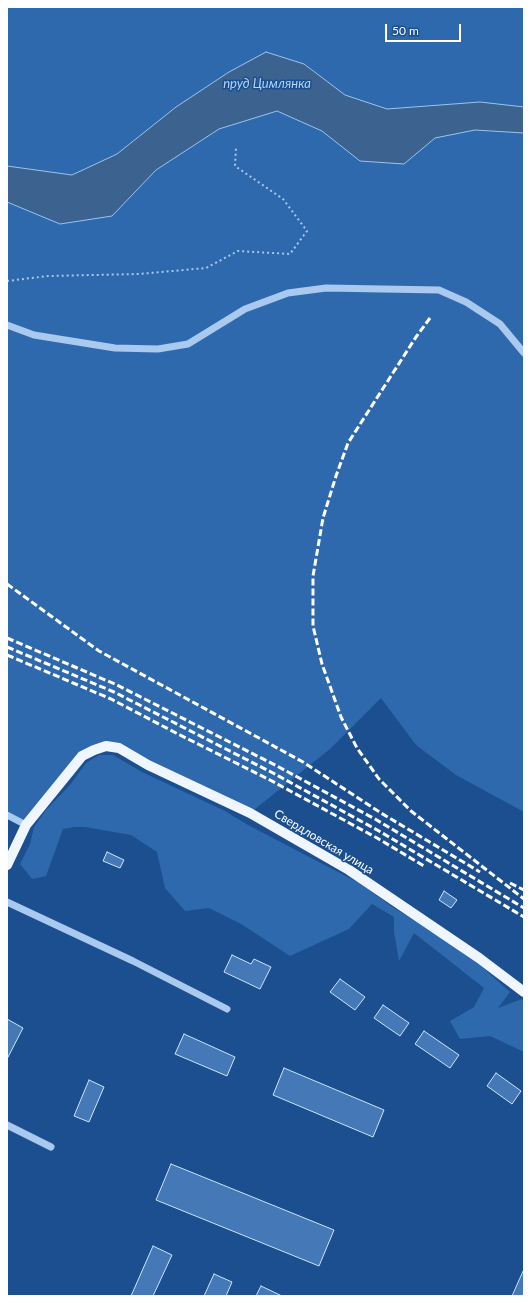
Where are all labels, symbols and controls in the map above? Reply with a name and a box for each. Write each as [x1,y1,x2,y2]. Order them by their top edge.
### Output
scale bar [387,16,463,42]
text: 50 m [392,23,419,38]
water label: пруд Цимлянка [223,76,311,92]
street label: Свердловская улица [272,807,376,877]

